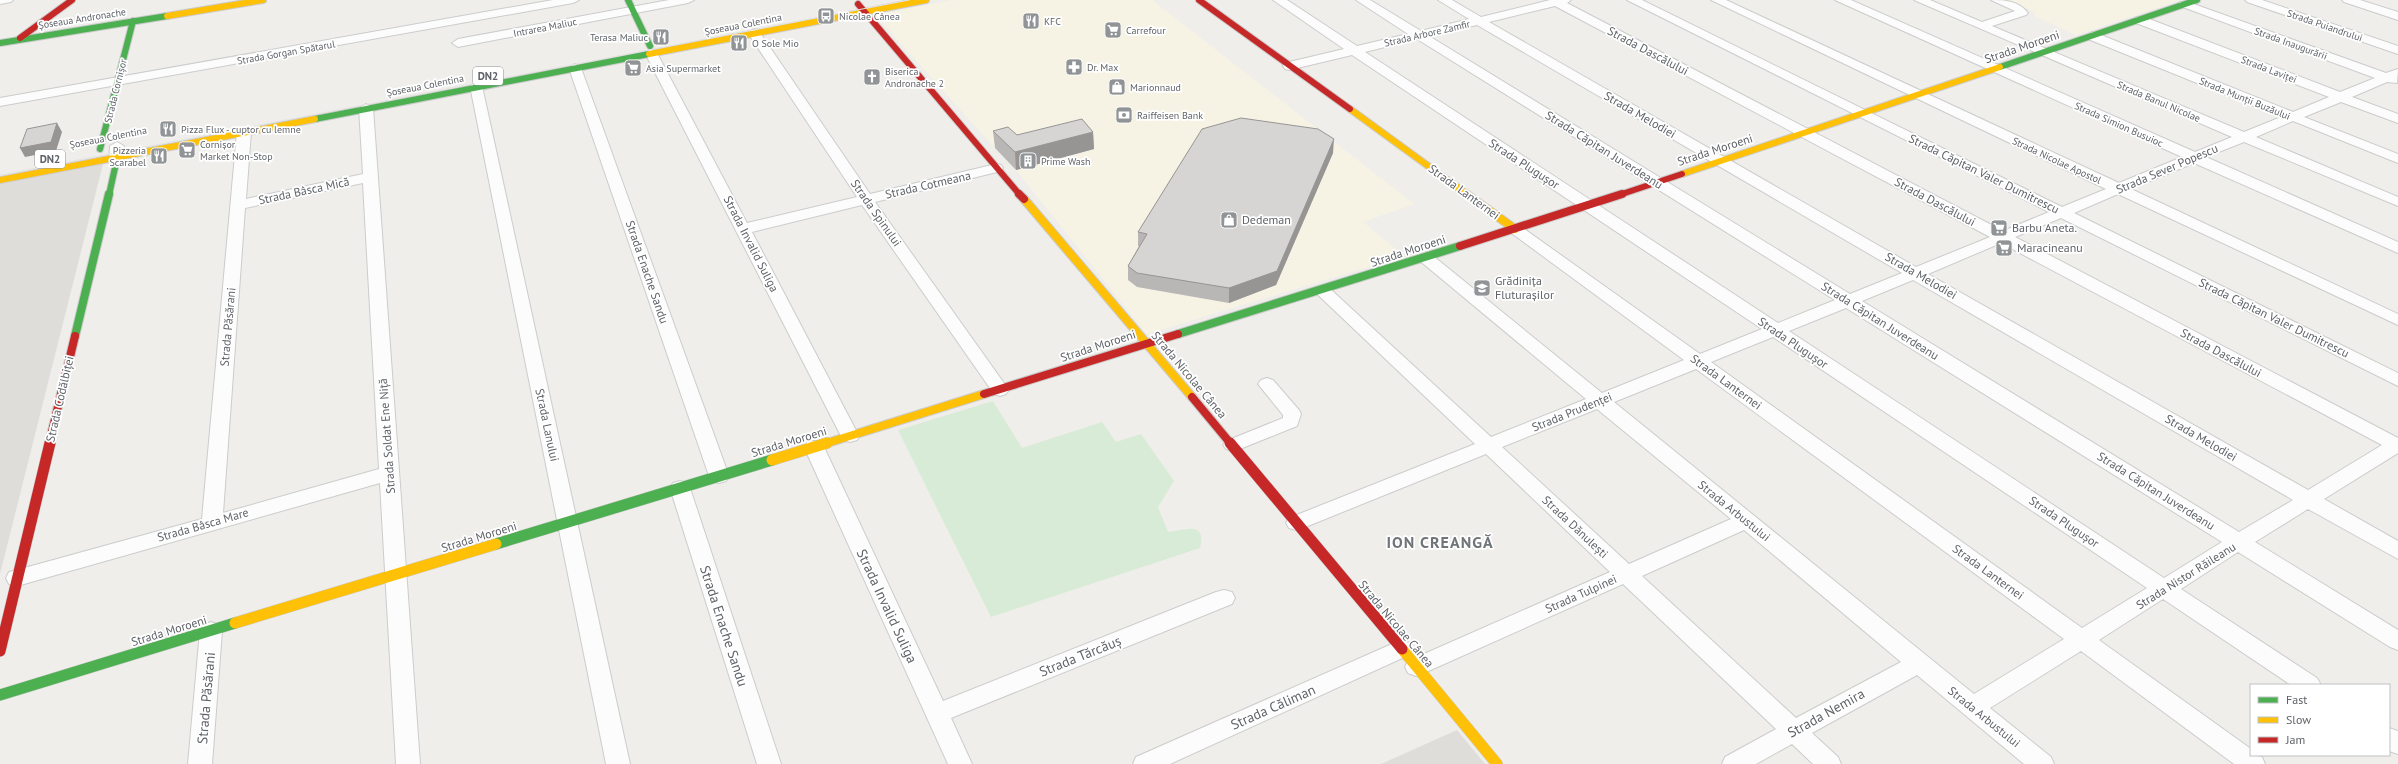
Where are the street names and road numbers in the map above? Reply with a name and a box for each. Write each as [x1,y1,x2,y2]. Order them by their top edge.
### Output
street label: Șoseaua Andronache [37,5,127,32]
street label: Strada Puiandrului [2285,6,2364,44]
street label: Șoseaua Colentina [703,11,783,38]
street label: Intrarea Maliuc [512,15,579,40]
street label: Strada Arbore Zamfir [1383,17,1472,50]
street label: Strada Dascălului [1605,23,1691,78]
street label: Strada Inaugurării [2253,24,2329,63]
street label: Strada Moroeni [1982,27,2061,66]
street label: Strada Gorgan Spătarul [236,37,336,68]
street label: Strada Laviței [2239,53,2298,86]
street label: Strada Cornișor [101,57,130,124]
road number: DN2 [473,67,503,85]
street label: Șoseaua Colentina [385,72,465,99]
street label: Strada Munții Buzăului [2197,74,2292,123]
street label: Strada Banul Nicolae [2115,78,2202,125]
street label: Strada Melodiei [1602,88,1679,141]
street label: Strada Simion Busuioc [2072,99,2166,150]
street label: Strada Căpitan Juverdeanu [1543,107,1666,192]
street label: Șoseaua Colentina [68,124,148,151]
street label: Strada Moroeni [1675,130,1754,169]
street label: Strada Căpitan Valer Dumitrescu [1907,131,2062,217]
street label: Strada Nicolae Apostol [2010,134,2103,187]
street label: Strada Plugușor [1486,135,1562,192]
street label: Strada Sever Popescu [2113,140,2220,197]
road number: DN2 [35,150,65,168]
street label: Strada Lanternei [1426,161,1503,223]
street label: Strada Cotmeana [884,167,972,202]
street label: Strada Bâsca Mică [257,174,351,207]
street label: Strada Dascălului [1892,174,1978,229]
street label: Strada Spinului [848,176,905,249]
street label: Strada Invalid Suliga [721,193,782,295]
street label: Strada Enache Sandu [623,218,672,325]
street label: Strada Moroeni [1368,231,1447,270]
street label: Strada Melodiei [1883,249,1960,302]
street label: Strada Căpitan Valer Dumitrescu [2197,275,2352,361]
street label: Strada Căpitan Juverdeanu [1819,278,1942,363]
street label: Strada Păsărani [217,287,238,367]
street label: Strada Plugușor [1755,314,1831,372]
street label: Strada Dascălului [2178,325,2264,380]
street label: Strada Moroeni [1058,326,1137,365]
street label: Strada Nicolae Cânea [1149,328,1230,421]
street label: Strada Lanternei [1688,351,1765,413]
street label: Strada Codălbiței [42,354,77,443]
street label: Strada Soldat Ene Niță [375,378,398,494]
street label: Strada Lanului [532,387,563,463]
street label: Strada Prudenței [1529,389,1614,434]
street label: Strada Melodiei [2163,411,2240,464]
street label: Strada Moroeni [749,423,829,460]
street label: Strada Căpitan Juverdeanu [2095,448,2218,533]
street label: Strada Arbustului [1695,477,1773,544]
street label: Strada Dănulești [1539,492,1611,561]
street label: Strada Plugușor [2026,493,2102,551]
street label: Strada Bâsca Mare [155,504,250,545]
street label: Strada Moroeni [439,518,519,555]
street label: Strada Nistor Răileanu [2133,539,2238,612]
street label: Strada Lanternei [1950,541,2027,603]
street label: Strada Invalid Suliga [853,546,921,666]
street label: Strada Enache Sandu [696,563,752,689]
street label: Strada Tulpinei [1543,571,1619,616]
street label: Strada Nicolae Cânea [1356,577,1437,670]
street label: Strada Moroeni [129,612,209,649]
street label: Strada Tărcăuș [1036,631,1124,681]
street label: Strada Păsărani [193,651,219,745]
street label: Strada Căliman [1228,680,1318,734]
street label: Strada Arbustului [1945,683,2023,750]
street label: Strada Nemira [1784,684,1868,742]

